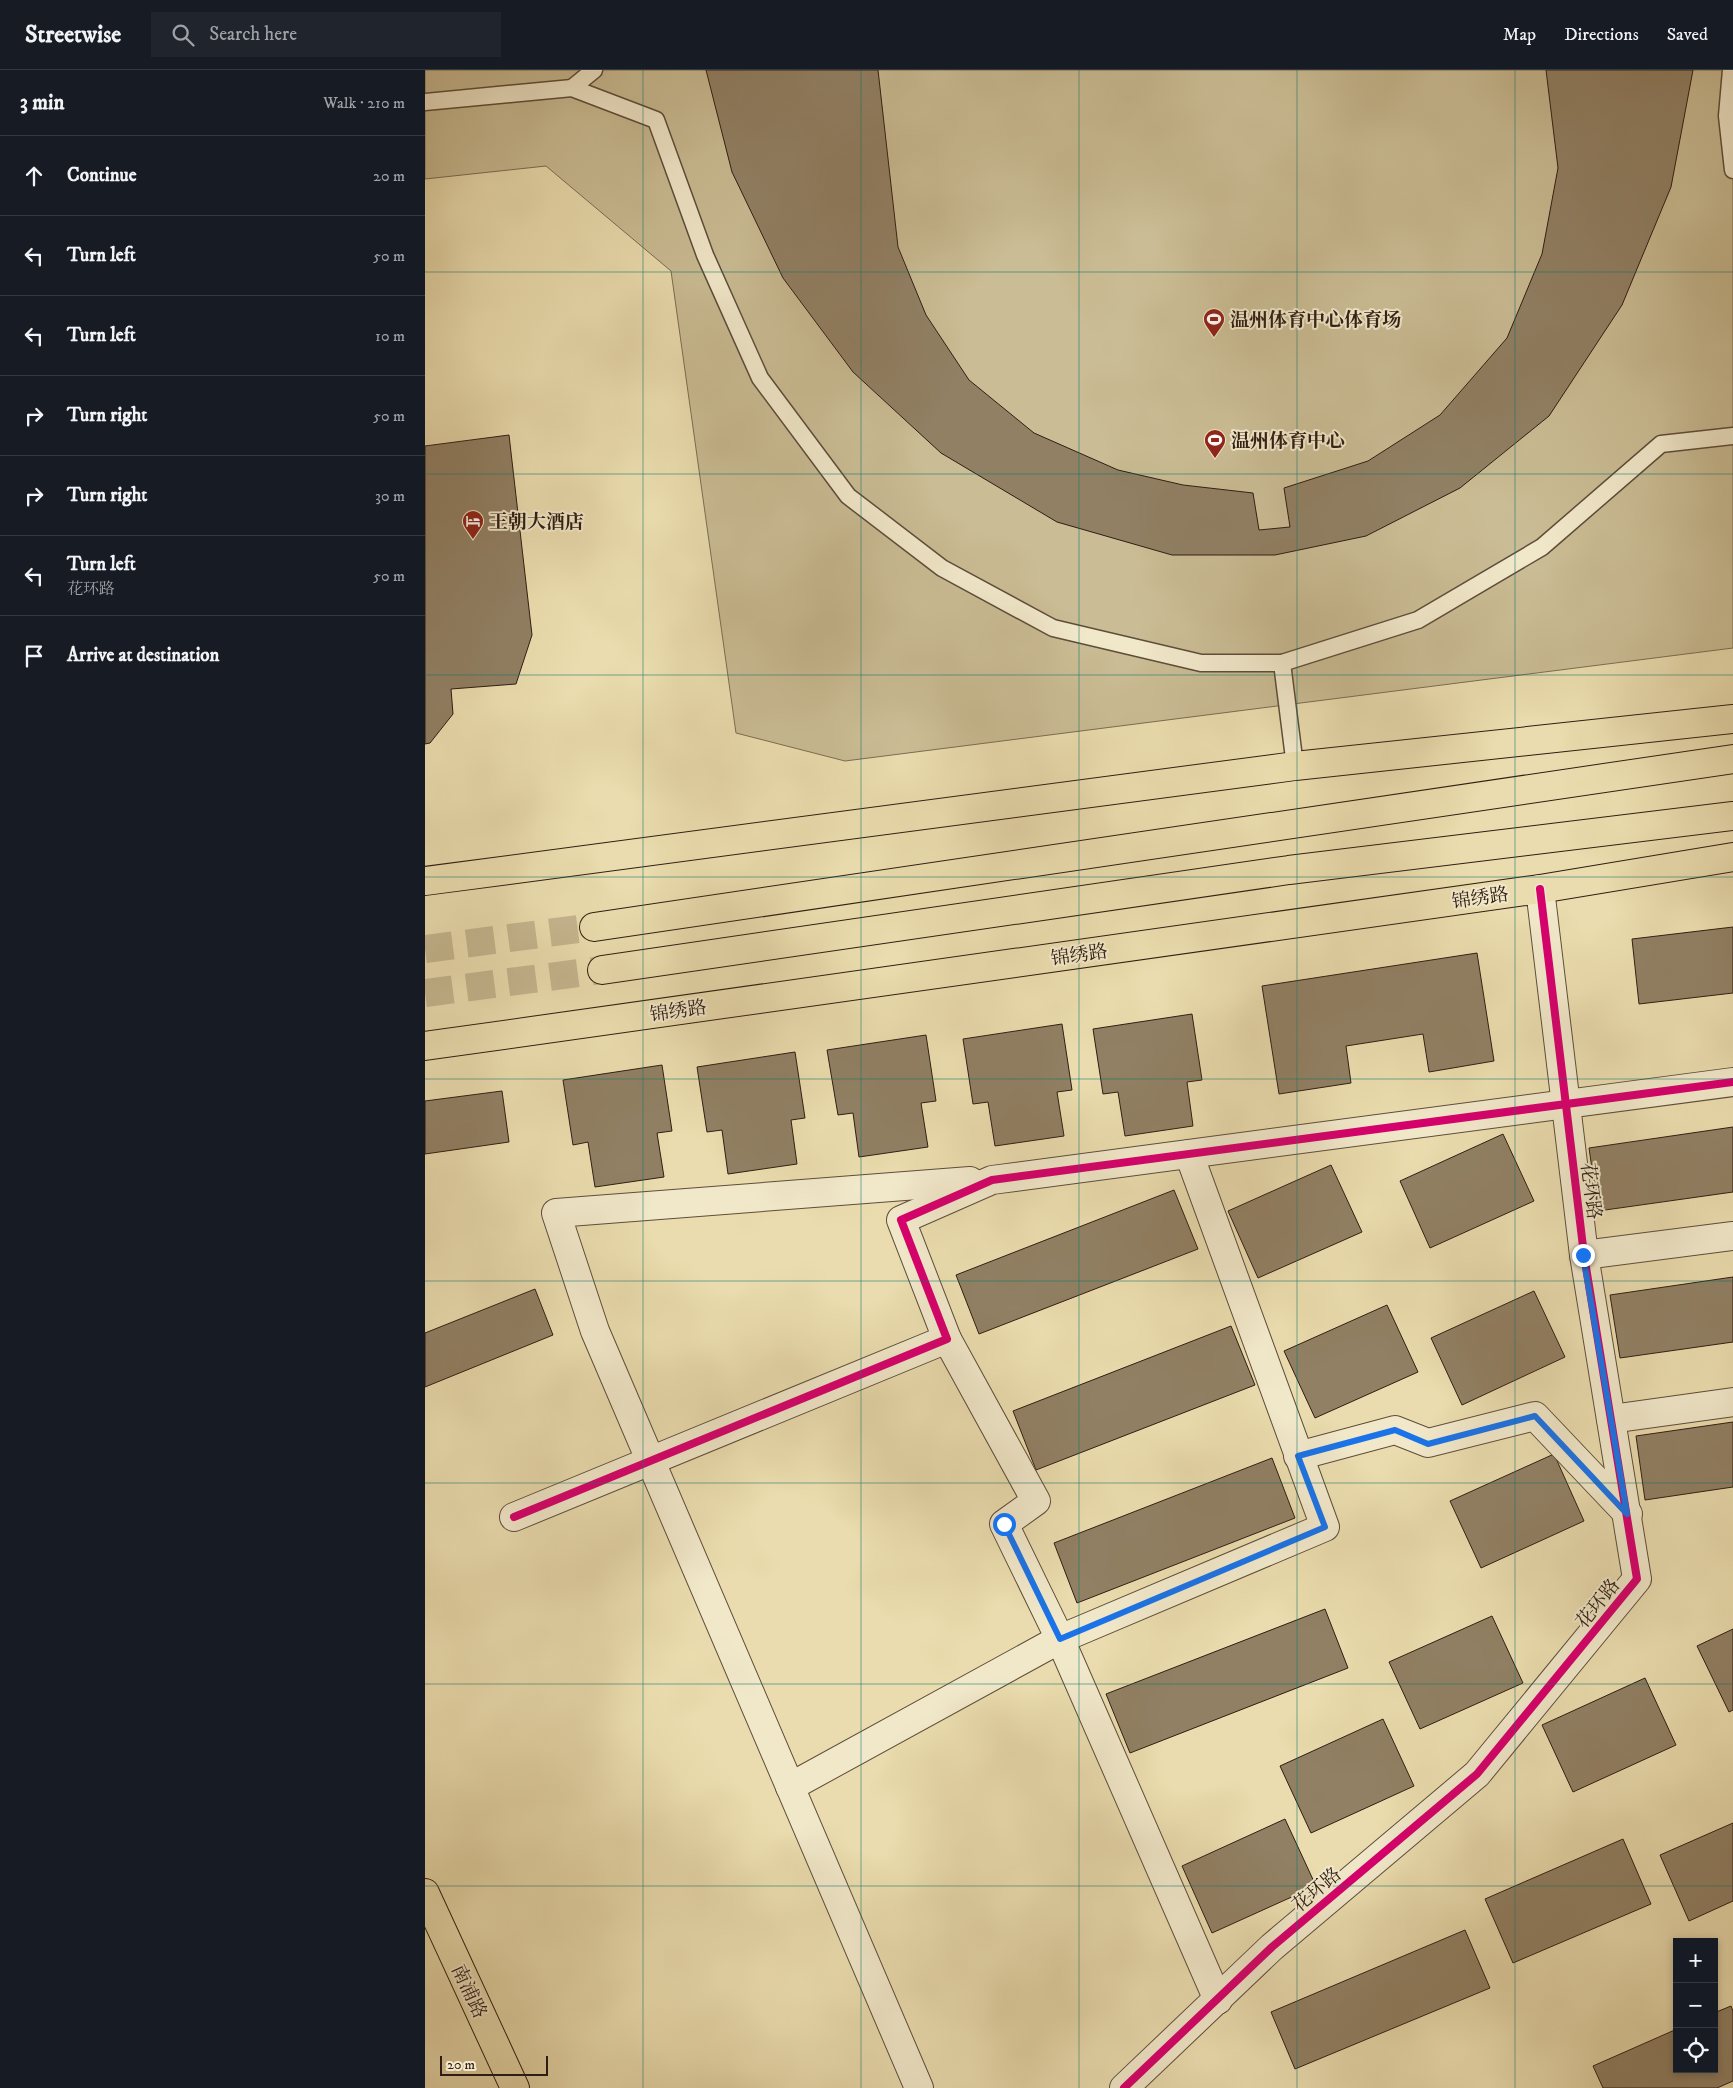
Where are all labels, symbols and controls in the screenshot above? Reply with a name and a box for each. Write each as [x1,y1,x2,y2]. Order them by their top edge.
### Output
search box [151,12,501,57]
text: Streetwise [25,20,121,50]
icon: search [169,21,197,49]
text: Search here [209,23,297,46]
text: Map [1503,24,1536,46]
text: Directions [1564,24,1639,46]
text: Saved [1667,24,1708,46]
text: 3 min [20,90,65,116]
text: Walk · 210 m [323,93,405,113]
icon: ahead [20,162,48,190]
text: Continue [67,164,137,187]
text: 20 m [373,166,405,186]
icon: left [20,242,48,270]
text: Turn left [67,244,136,267]
text: 50 m [373,246,405,266]
sports icon: 温州体育中心体育场 [1202,307,1226,338]
place label: 温州体育中心体育场 [1230,309,1401,332]
icon: left [20,322,48,350]
text: Turn left [67,324,136,347]
text: 10 m [375,326,405,346]
icon: right [20,402,48,430]
text: Turn right [67,404,147,427]
text: 50 m [373,406,405,426]
sports icon: 温州体育中心 [1203,428,1227,459]
place label: 温州体育中心 [1231,430,1345,453]
icon: right [20,482,48,510]
text: Turn right [67,484,147,507]
text: 30 m [375,486,405,506]
hotel icon: 王朝大酒店 [461,509,485,540]
place label: 王朝大酒店 [489,511,584,534]
text: Turn left [67,553,136,576]
icon: left [20,562,48,590]
text: 50 m [373,566,405,586]
text: 花环路 [67,579,115,599]
icon: arrive [20,642,48,670]
text: Arrive at destination [67,644,219,667]
street label: 锦绣路 [1450,883,1510,914]
street label: 锦绣路 [1049,940,1109,971]
street label: 锦绣路 [648,996,708,1027]
street label: 花环路 [1576,1161,1605,1221]
route end [1572,1244,1595,1267]
route start [993,1513,1016,1536]
street label: 花环路 [1571,1575,1625,1633]
street label: 花环路 [1288,1863,1346,1917]
map controls [1673,1938,1718,2073]
button: + [1673,1938,1718,1983]
street label: 南浦路 [446,1961,491,2022]
button: − [1673,1983,1718,2028]
button: locate [1673,2028,1718,2073]
scale bar [440,2053,547,2076]
text: 20 m [447,2056,475,2074]

